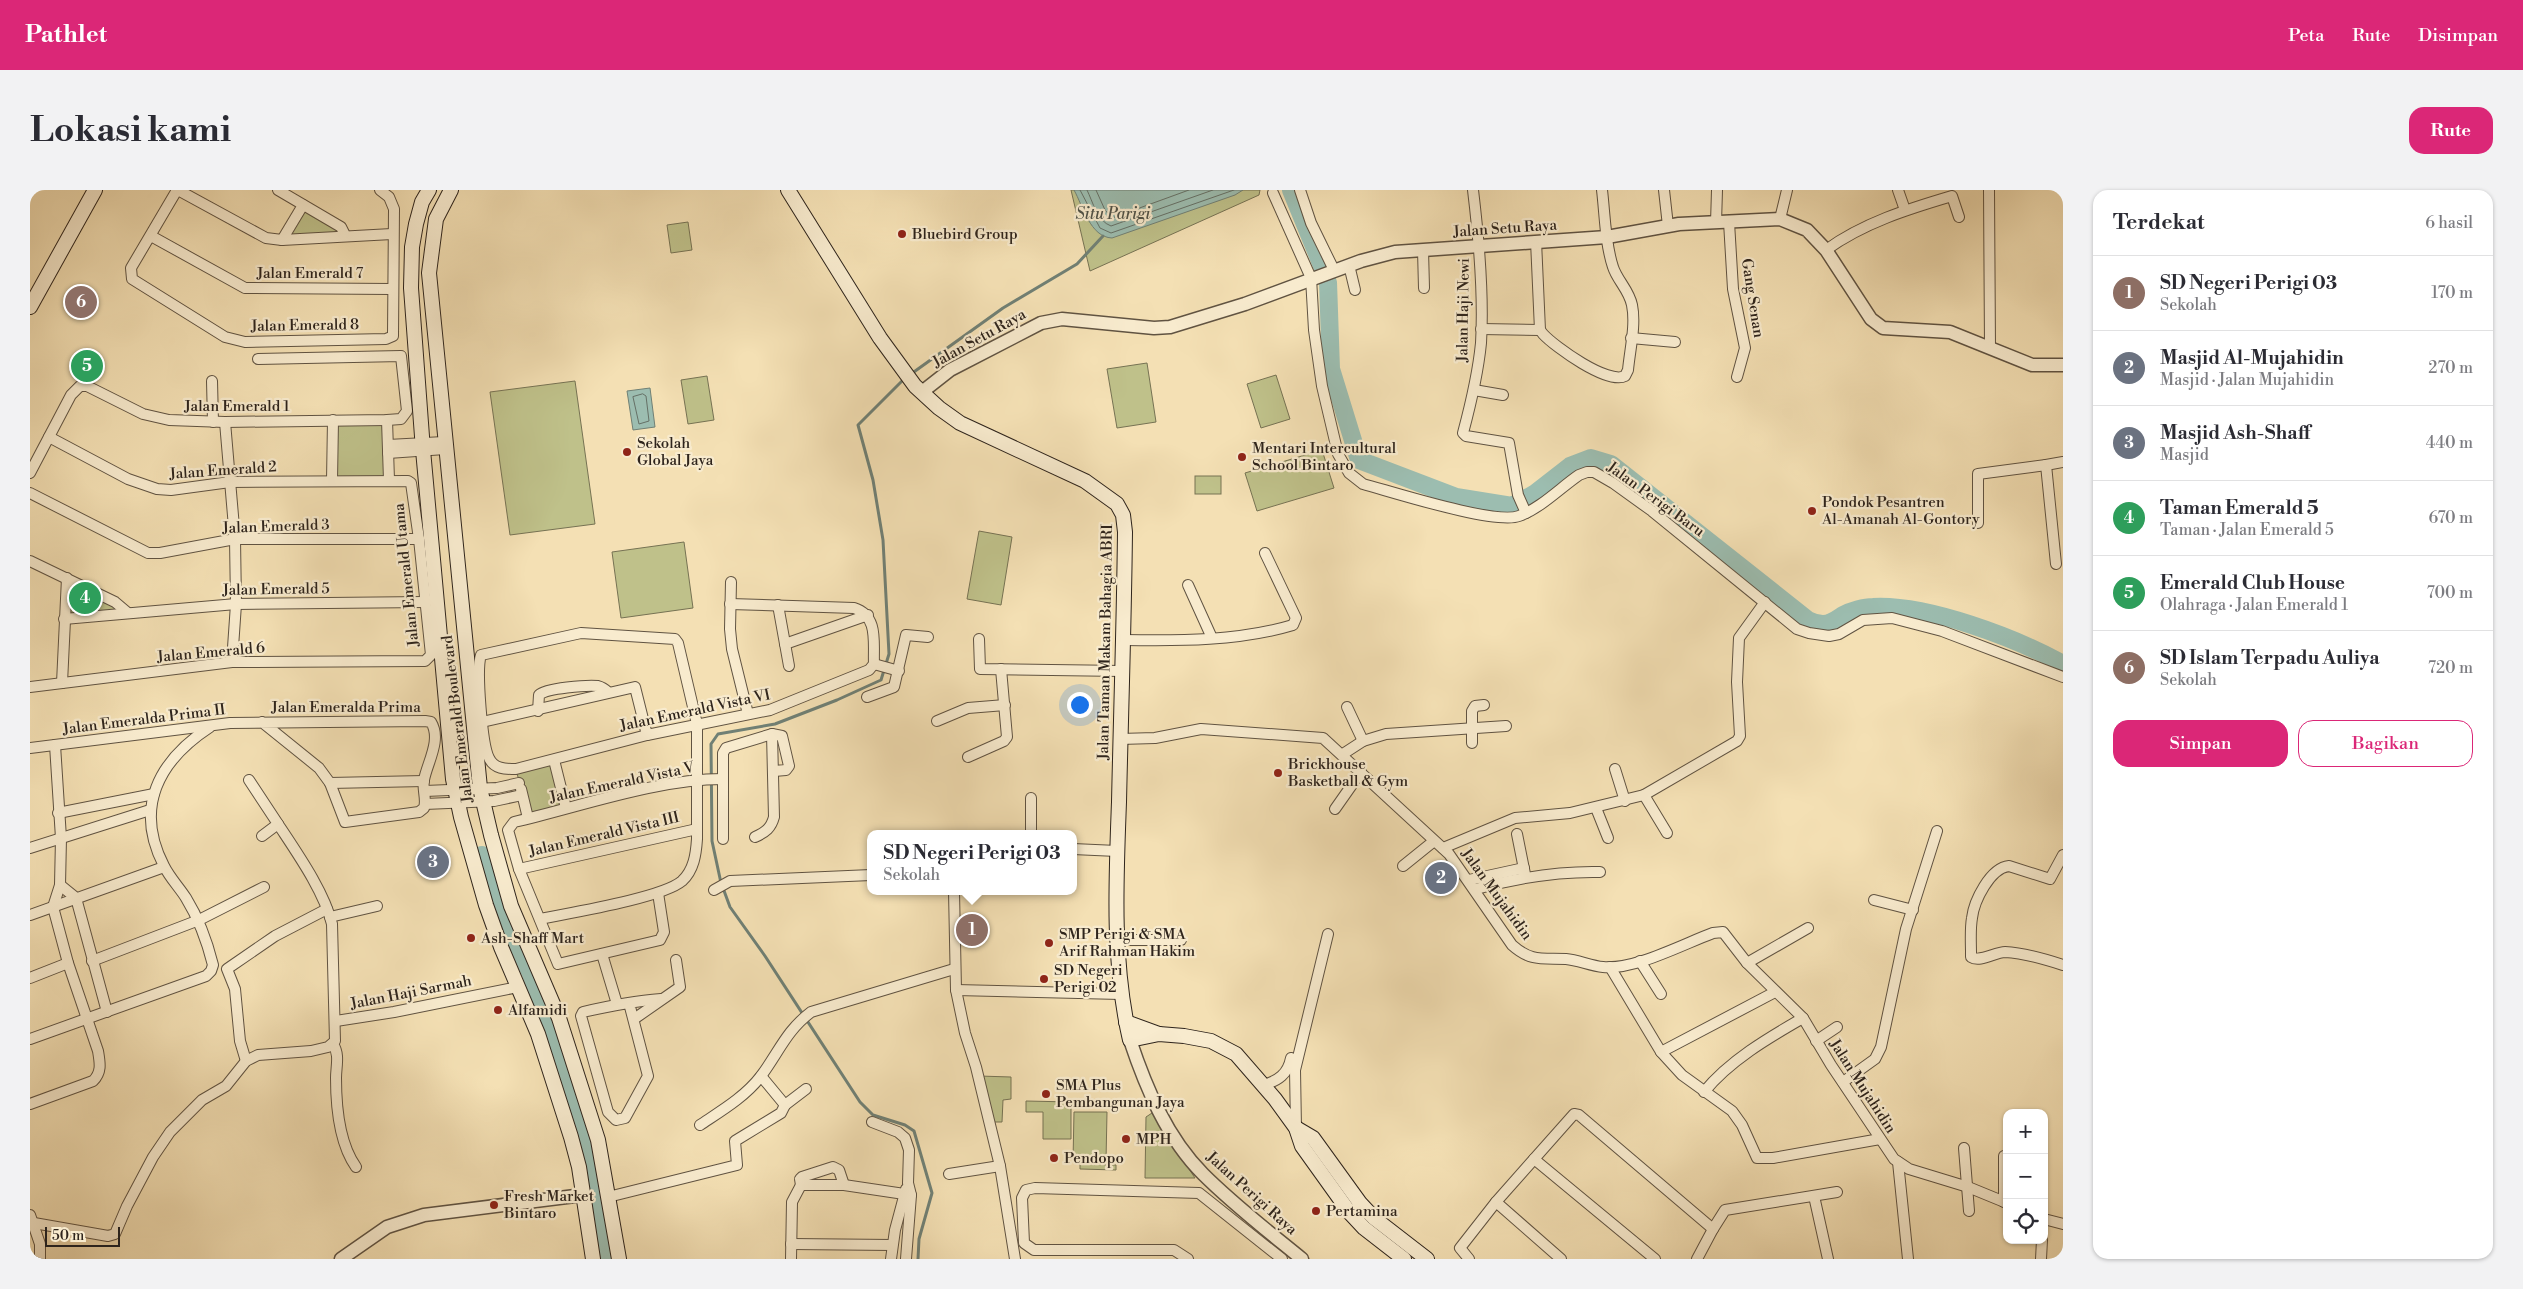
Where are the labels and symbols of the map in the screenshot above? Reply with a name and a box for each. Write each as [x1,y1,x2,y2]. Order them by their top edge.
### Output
water label: Situ Parigi [1075,204,1151,224]
street label: Jalan Setu Raya [1451,215,1558,242]
place label: Bluebird Group [911,225,1018,244]
marker: Bluebird Group [896,228,908,240]
street label: Gang Senan [1737,257,1768,339]
street label: Jalan Haji Newi [1453,258,1474,363]
street label: Jalan Emerald 7 [256,264,364,283]
pin: 6 [65,283,97,321]
street label: Jalan Setu Raya [928,305,1030,372]
street label: Jalan Emerald 8 [250,315,359,336]
pin: 5 [71,347,103,385]
street label: Jalan Emerald 1 [183,397,290,416]
place label: Sekolah Global Jaya [637,434,714,470]
place label: Mentari Intercultural School Bintaro [1252,439,1397,475]
marker: Sekolah Global Jaya [621,446,633,458]
marker: Mentari Intercultural School Bintaro [1236,451,1248,463]
street label: Jalan Emerald 2 [168,457,277,484]
street label: Jalan Perigi Baru [1602,457,1709,541]
place label: Pondok Pesantren Al-Amanah Al-Gontory [1821,493,1980,529]
street label: Jalan Emerald Utama [389,502,424,648]
marker: Pondok Pesantren Al-Amanah Al-Gontory [1806,505,1818,517]
street label: Jalan Emerald 3 [221,515,330,538]
street label: Jalan Taman Makam Bahagia ABRI [1094,524,1117,761]
pin: 4 [69,579,101,617]
street label: Jalan Emerald 5 [221,579,330,600]
street label: Jalan Emerald Boulevard [438,634,477,805]
street label: Jalan Emerald 6 [155,638,266,667]
street label: Jalan Emerald Vista VI [617,685,772,736]
your location [1067,692,1093,718]
street label: Jalan Emeralda Prima [270,698,421,717]
street label: Jalan Emeralda Prima II [61,700,227,739]
place label: Brickhouse Basketball & Gym [1287,755,1408,791]
street label: Jalan Emerald Vista V [547,758,697,807]
marker: Brickhouse Basketball & Gym [1272,767,1284,779]
street label: Jalan Emerald Vista III [526,808,682,861]
pin: 3 [417,843,449,881]
street label: Jalan Mujahidin [1456,844,1536,944]
pin: 2 [1425,859,1457,897]
pin: 1 [956,911,988,949]
place label: SMP Perigi & SMA Arif Rahman Hakim [1058,925,1195,961]
place label: Ash-Shaff Mart [480,929,585,948]
marker: Ash-Shaff Mart [465,932,477,944]
marker: SMP Perigi & SMA Arif Rahman Hakim [1043,937,1055,949]
place label: SD Negeri Perigi 02 [1054,961,1123,997]
street label: Jalan Haji Sarmah [348,971,473,1014]
marker: SD Negeri Perigi 02 [1038,973,1050,985]
place label: Alfamidi [507,1001,567,1020]
marker: Alfamidi [492,1004,504,1016]
street label: Jalan Mujahidin [1824,1035,1900,1137]
place label: SMA Plus Pembangunan Jaya [1056,1076,1185,1112]
marker: SMA Plus Pembangunan Jaya [1040,1088,1052,1100]
place label: MPH [1136,1130,1172,1149]
marker: MPH [1120,1133,1132,1145]
street label: Jalan Perigi Raya [1202,1147,1301,1239]
place label: Pendopo [1064,1149,1124,1168]
marker: Pendopo [1048,1152,1060,1164]
place label: Fresh Market Bintaro [503,1187,595,1223]
marker: Fresh Market Bintaro [488,1199,500,1211]
place label: Pertamina [1326,1202,1398,1221]
marker: Pertamina [1310,1205,1322,1217]
scale bar [45,1224,120,1247]

